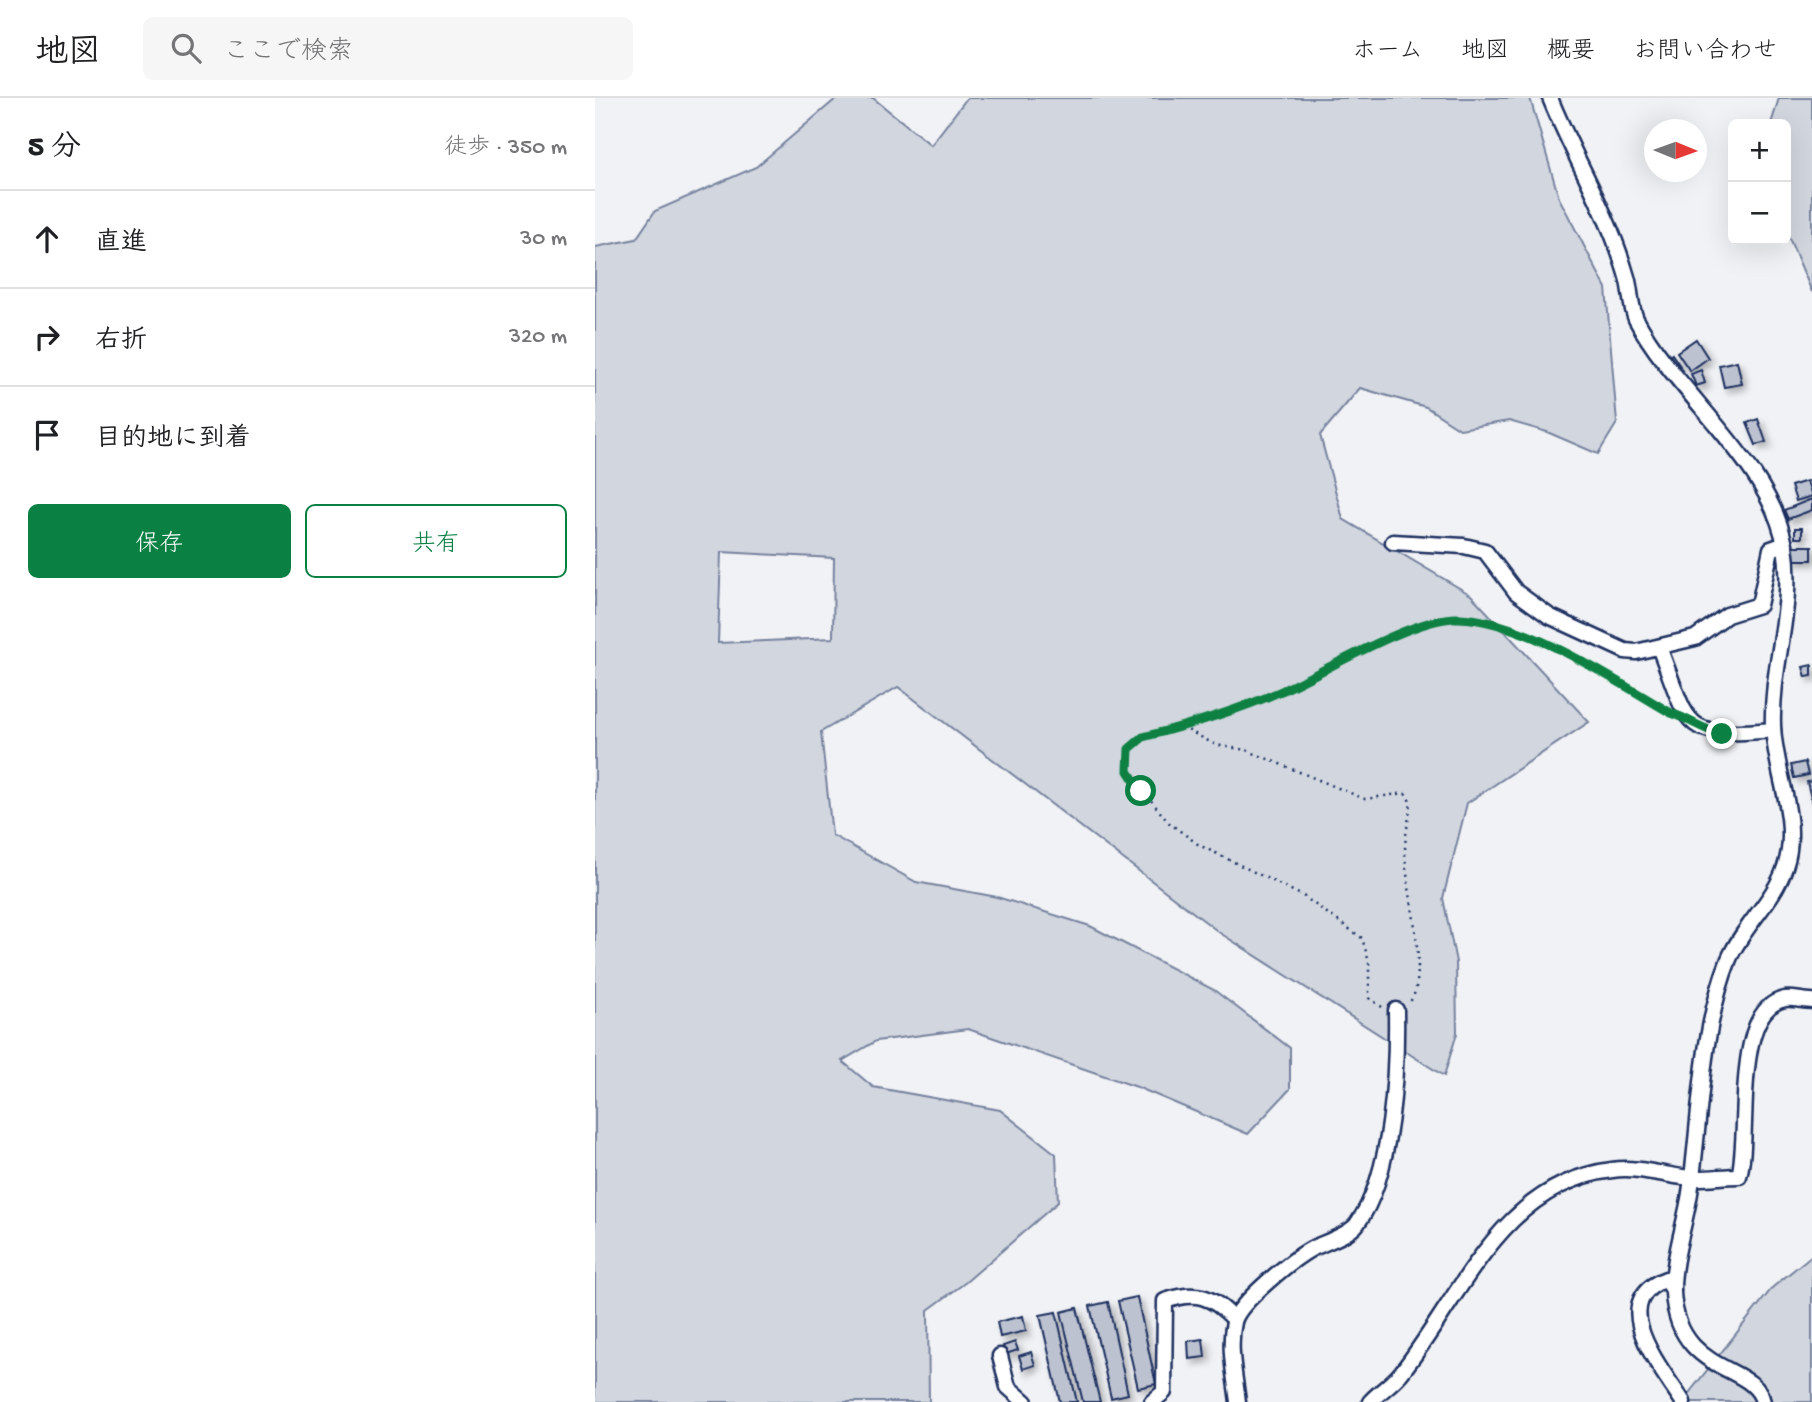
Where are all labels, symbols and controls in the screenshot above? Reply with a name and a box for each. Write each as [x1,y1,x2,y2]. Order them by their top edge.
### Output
search box [143,17,633,80]
icon: search [167,29,205,67]
text: 地図 [35,36,101,74]
text: ここで検索 [223,38,353,69]
text: ホーム [1352,38,1423,67]
text: 地図 [1461,38,1509,67]
text: 概要 [1547,38,1595,67]
text: お問い合わせ [1633,38,1777,67]
north arrow [1644,119,1707,182]
map controls [1728,119,1791,245]
button: + [1728,119,1791,182]
text: 5 分 [28,132,81,167]
text: 徒歩 · 350 m [444,135,567,162]
button: − [1728,182,1791,245]
icon: ahead [28,220,66,258]
text: 30 m [520,226,567,253]
text: 直進 [95,229,147,260]
icon: right [28,318,66,356]
text: 320 m [509,324,567,351]
text: 右折 [95,327,147,358]
icon: arrive [28,416,66,454]
text: 目的地に到着 [95,425,251,456]
button: 保存 [28,504,291,578]
button: 共有 [305,504,567,578]
route end [1706,718,1737,749]
route start [1125,775,1156,806]

